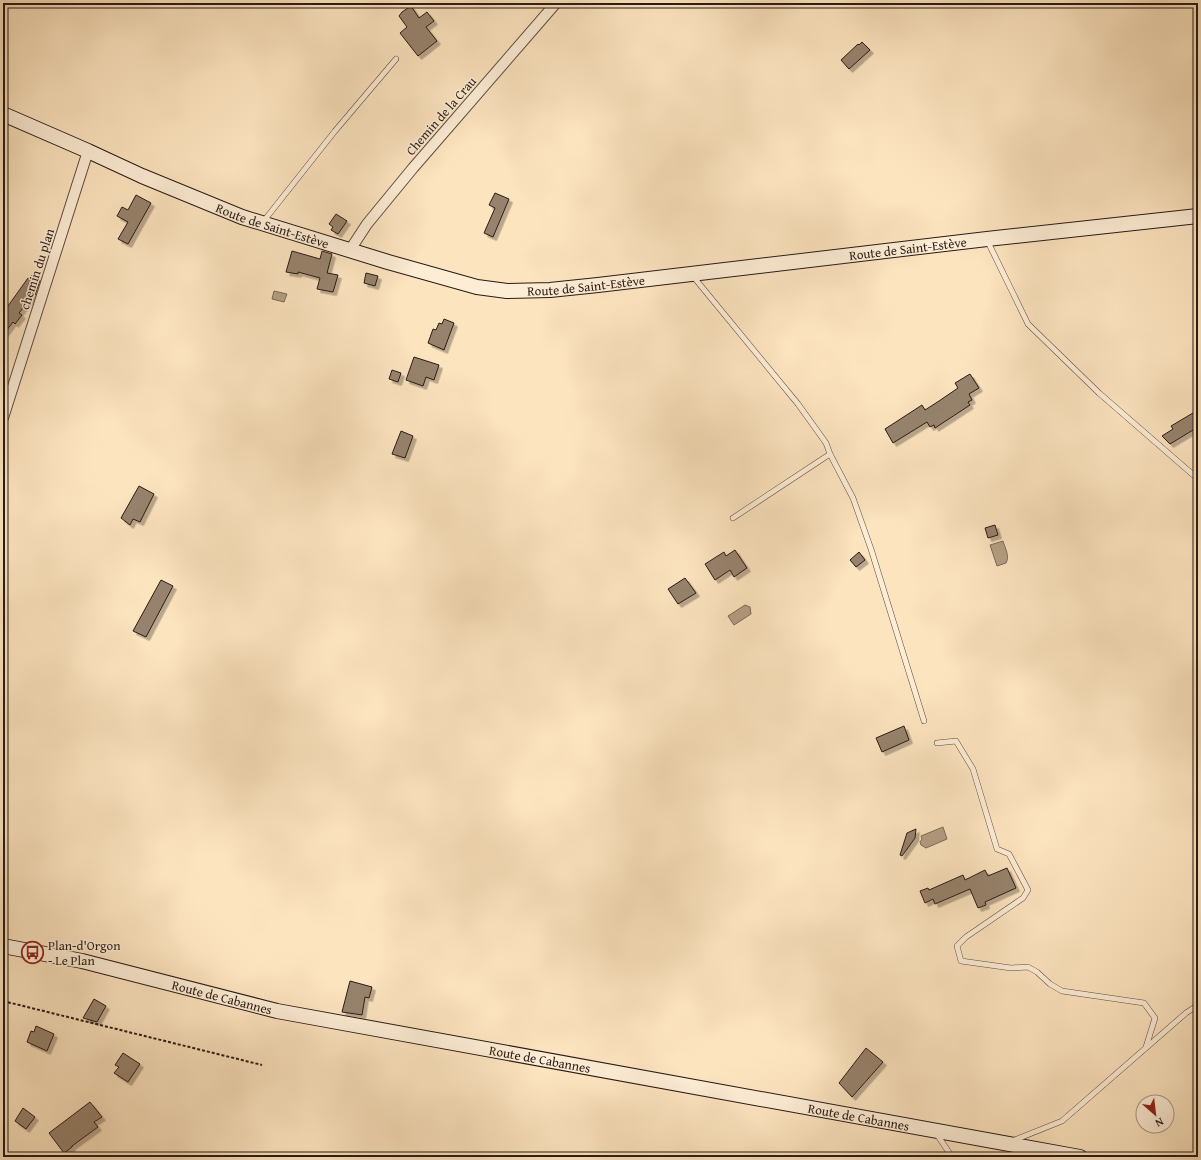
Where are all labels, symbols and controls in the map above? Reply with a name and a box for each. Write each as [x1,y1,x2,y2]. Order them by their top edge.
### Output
street label: Chemin de la Crau [401,72,481,160]
street label: Route de Saint-Estève [213,198,331,253]
street label: chemin du plan [15,225,59,312]
street label: Route de Saint-Estève [848,232,967,265]
street label: Route de Saint-Estève [527,270,646,300]
place label: Plan-d'Orgon - Le Plan [48,936,121,970]
bus stop icon: Plan-d'Orgon - Le Plan [20,939,46,965]
street label: Route de Cabannes [170,975,274,1019]
street label: Route de Cabannes [488,1040,592,1077]
north arrow [1135,1094,1175,1134]
street label: Route de Cabannes [807,1098,911,1135]
text: N [1152,1114,1167,1132]

